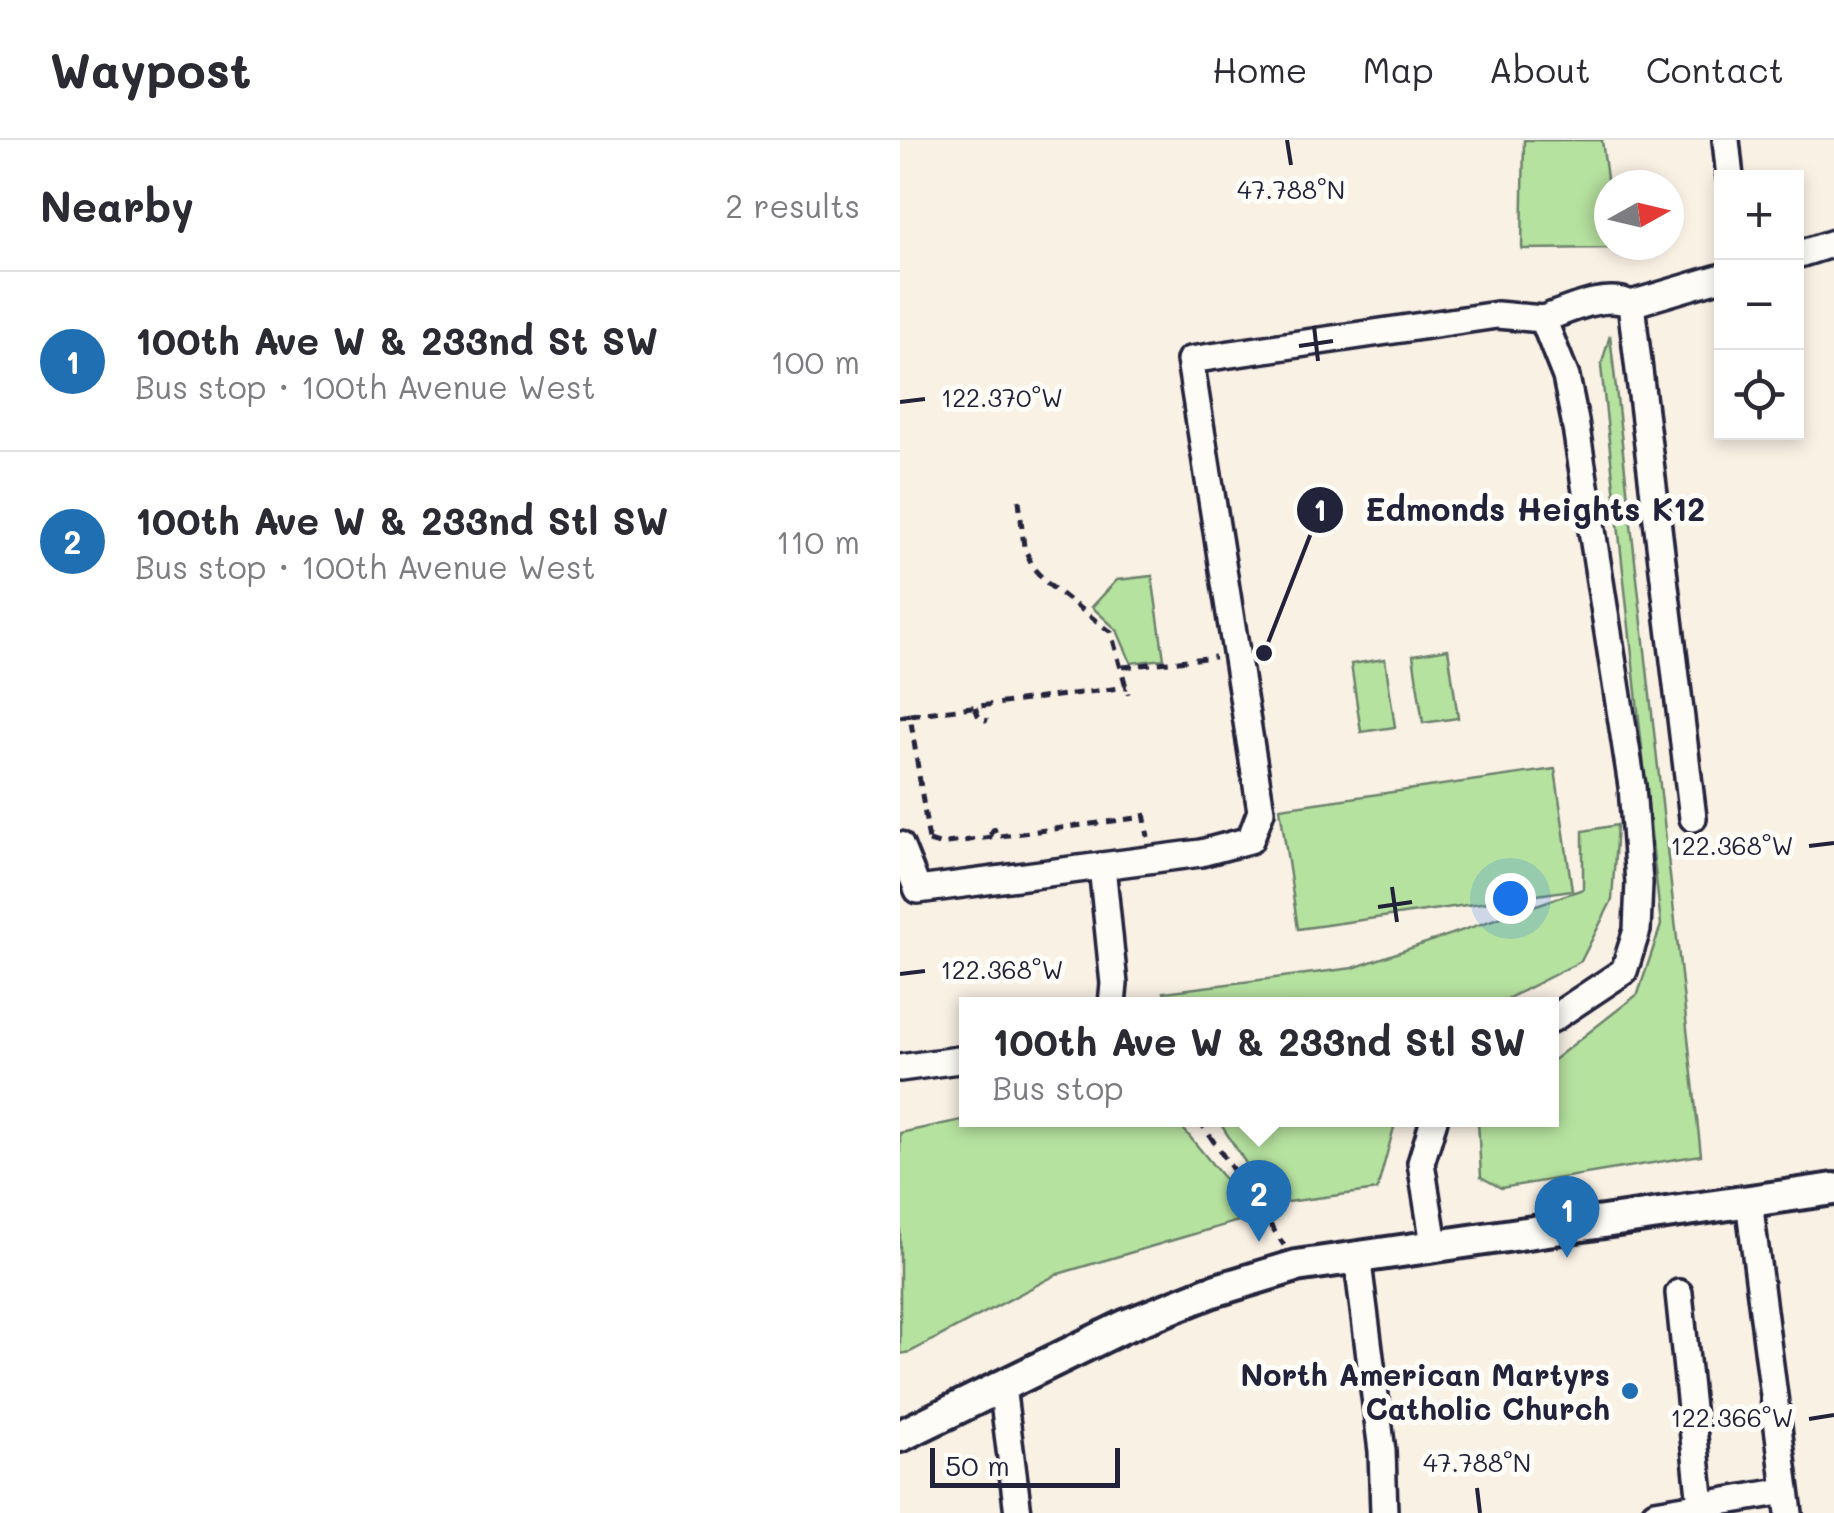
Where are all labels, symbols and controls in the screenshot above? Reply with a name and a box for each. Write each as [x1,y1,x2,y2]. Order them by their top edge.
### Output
text: Waypost [50,38,251,100]
text: Home [1212,46,1308,92]
text: Map [1363,46,1434,92]
text: About [1489,46,1591,92]
text: Contact [1646,46,1784,92]
north arrow [1594,170,1684,260]
map controls [1714,170,1804,440]
button: + [1714,170,1804,260]
text: 47.788°N [1237,173,1345,205]
text: Nearby [40,178,194,233]
text: 2 results [725,184,860,226]
button: − [1714,260,1804,350]
text: 100th Ave W & 233nd St SW [135,315,658,365]
text: 1 [65,340,80,382]
text: 100 m [770,340,860,382]
button: locate [1714,350,1804,440]
text: Bus stop · 100th Avenue West [135,365,596,407]
text: 122.370°W [941,381,1063,413]
callout: Edmonds Heights K12 [1295,479,1725,541]
text: Edmonds Heights K12 [1365,487,1705,529]
text: 1 [1313,489,1327,529]
text: 100th Ave W & 233nd Stl SW [135,495,668,545]
text: 2 [64,520,81,562]
text: 110 m [776,520,860,562]
text: Bus stop · 100th Avenue West [135,545,596,587]
text: 122.368°W [1671,829,1793,861]
your location [1485,873,1536,924]
text: 122.368°W [941,953,1063,985]
popup [959,997,1559,1127]
text: 100th Ave W & 233nd Stl SW [992,1016,1526,1066]
text: Bus stop [992,1066,1124,1108]
pin: 2 [1226,1160,1292,1242]
pin: 1 [1534,1176,1600,1258]
place label: North American Martyrs Catholic Church [1240,1354,1610,1428]
marker: North American Martyrs Catholic Church [1619,1380,1641,1402]
text: 122.366°W [1671,1401,1793,1433]
scale bar [930,1443,1120,1488]
text: 47.788°N [1423,1446,1531,1478]
text: 50 m [945,1447,1010,1483]

